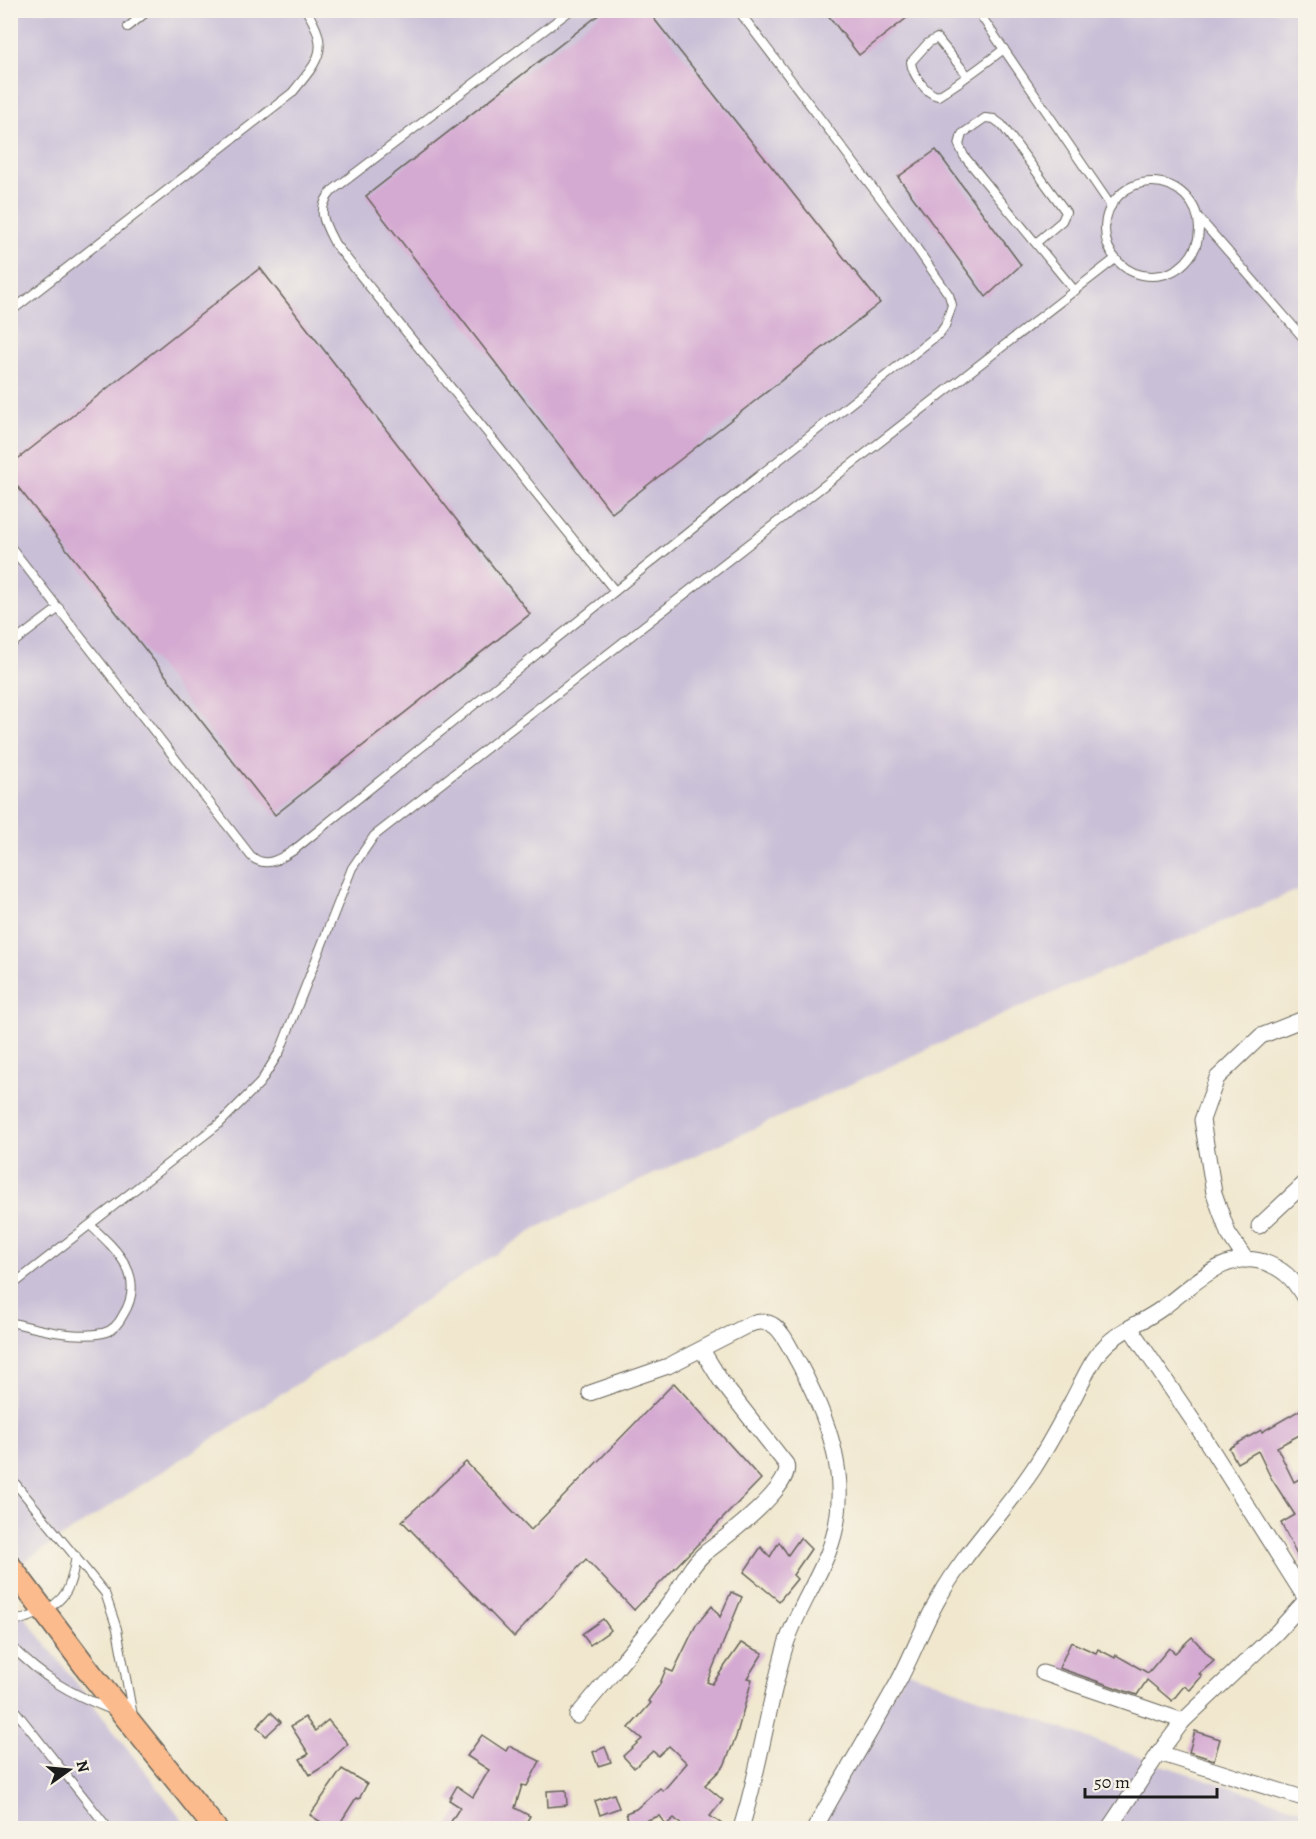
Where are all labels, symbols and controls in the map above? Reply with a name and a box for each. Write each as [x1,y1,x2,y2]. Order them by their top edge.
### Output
north arrow [39,1740,99,1800]
text: N [70,1758,95,1775]
scale bar [1085,1761,1217,1799]
text: 50 m [1094,1770,1130,1794]

